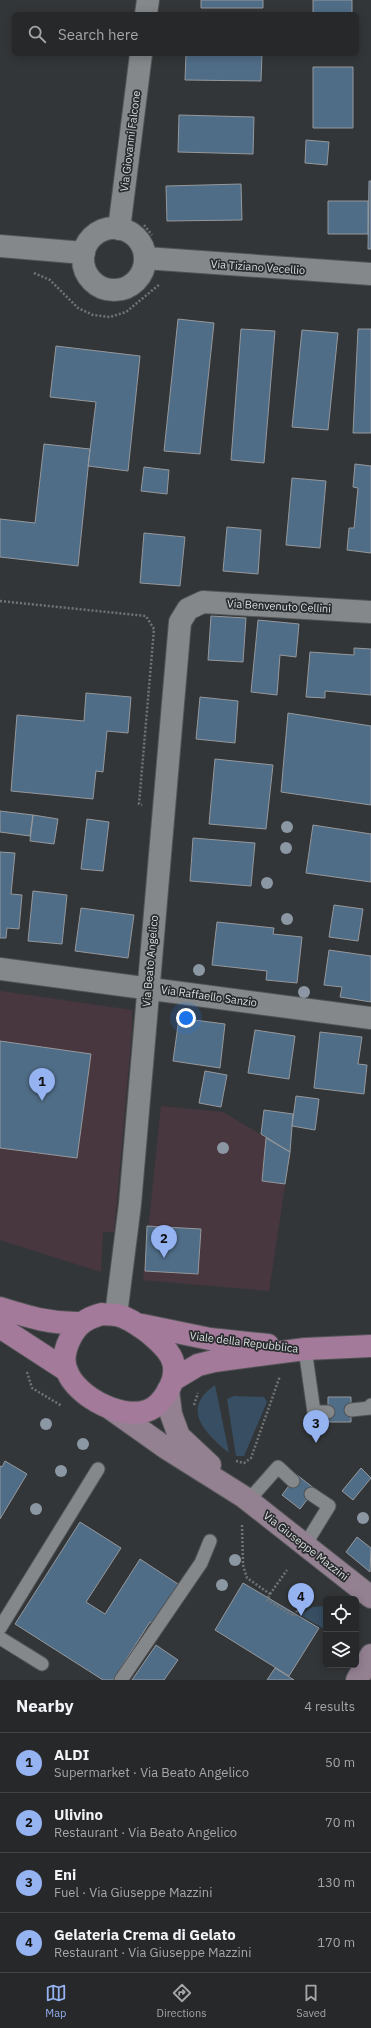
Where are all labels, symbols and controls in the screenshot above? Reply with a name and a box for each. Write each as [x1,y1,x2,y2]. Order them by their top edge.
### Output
search box [12,12,359,56]
icon: search [26,23,48,45]
text: Search here [58,25,138,44]
street label: Via Giovanni Falcone [117,90,143,192]
street label: Via Tiziano Vecellio [210,257,306,277]
street label: Via Benvenuto Cellini [227,596,331,616]
street label: Via Beato Angelico [139,915,161,1007]
street label: Via Raffaello Sanzio [160,982,258,1010]
your location [176,1008,196,1028]
pin: 1 [29,1068,55,1101]
pin: 2 [151,1225,177,1258]
street label: Viale della Repubblica [189,1328,299,1356]
pin: 3 [303,1410,329,1443]
street label: Via Giuseppe Mazzini [261,1508,351,1584]
pin: 4 [288,1583,314,1616]
map controls [323,1596,359,1668]
button: locate [323,1596,359,1632]
button: layers [323,1632,359,1668]
text: Nearby [16,1695,74,1717]
text: 4 results [304,1698,355,1715]
text: ALDI [54,1745,89,1764]
text: 1 [25,1754,33,1771]
text: 50 m [325,1754,355,1771]
text: Supermarket · Via Beato Angelico [54,1764,249,1781]
text: Ulivino [54,1805,103,1824]
text: 2 [25,1814,33,1831]
text: 70 m [325,1814,355,1831]
text: Restaurant · Via Beato Angelico [54,1824,237,1841]
text: Eni [54,1865,76,1884]
text: 3 [25,1874,33,1891]
text: 130 m [317,1874,355,1891]
text: Fuel · Via Giuseppe Mazzini [54,1884,212,1901]
text: Gelateria Crema di Gelato [54,1925,236,1944]
text: 4 [25,1934,33,1951]
text: 170 m [317,1934,355,1951]
text: Restaurant · Via Giuseppe Mazzini [54,1944,251,1961]
tab: Map [45,1982,67,2020]
tab: Directions [157,1982,207,2020]
tab: Saved [296,1982,326,2020]

